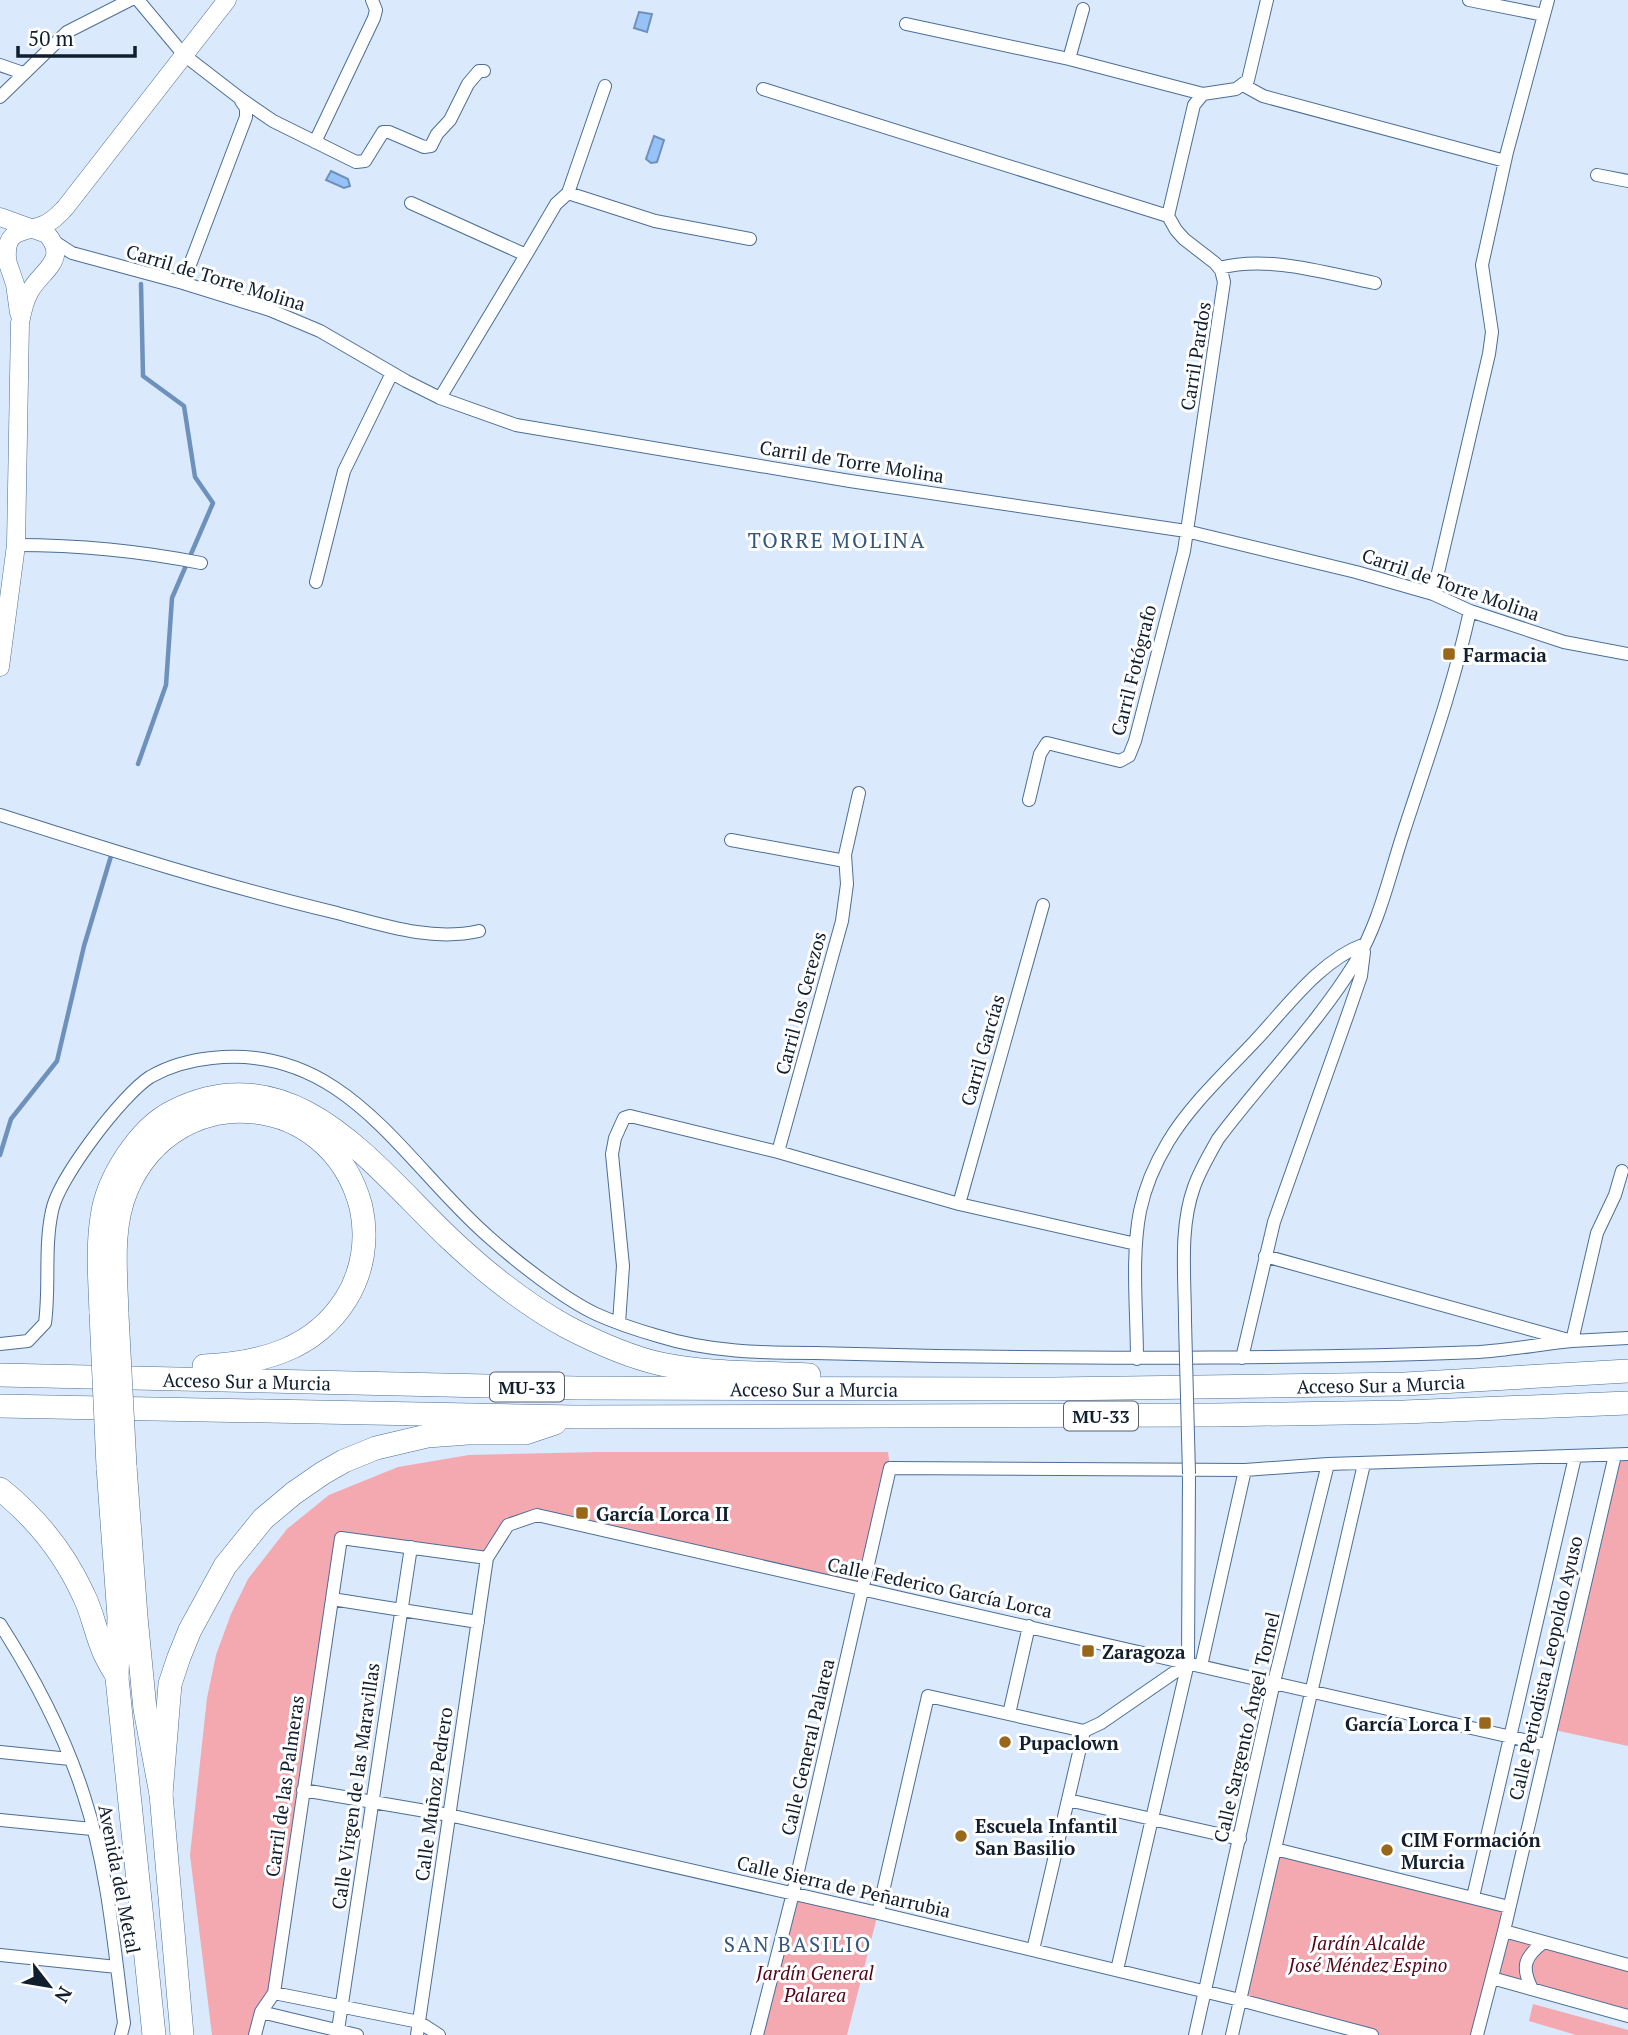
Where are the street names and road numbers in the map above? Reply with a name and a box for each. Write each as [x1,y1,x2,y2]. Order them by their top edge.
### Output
street label: Carril de Torre Molina [123,238,309,316]
street label: Carril Pardos [1174,300,1216,412]
street label: Carril de Torre Molina [758,434,946,488]
street label: Carril de Torre Molina [1359,542,1544,626]
street label: Carril Fotógrafo [1105,602,1161,738]
street label: Carril los Cerezos [769,929,831,1077]
street label: Carril Garcías [954,991,1010,1109]
street label: Acceso Sur a Murcia [162,1366,332,1395]
street label: Acceso Sur a Murcia [1296,1368,1466,1398]
road number: MU-33 [490,1372,564,1402]
street label: Acceso Sur a Murcia [730,1376,898,1401]
road number: MU-33 [1064,1401,1138,1430]
street label: Calle Periodista Leopoldo Ayuso [1502,1533,1588,1803]
street label: Calle Federico García Lorca [825,1551,1055,1623]
street label: Calle Sargento Ángel Tornel [1207,1609,1285,1845]
street label: Calle General Palarea [774,1656,840,1838]
street label: Calle Virgen de las Maravillas [325,1661,385,1911]
street label: Carril de las Palmeras [259,1694,309,1878]
street label: Calle Muñoz Pedrero [408,1705,458,1883]
street label: Avenida del Metal [93,1802,147,1956]
street label: Calle Sierra de Peñarrubia [735,1849,954,1923]

